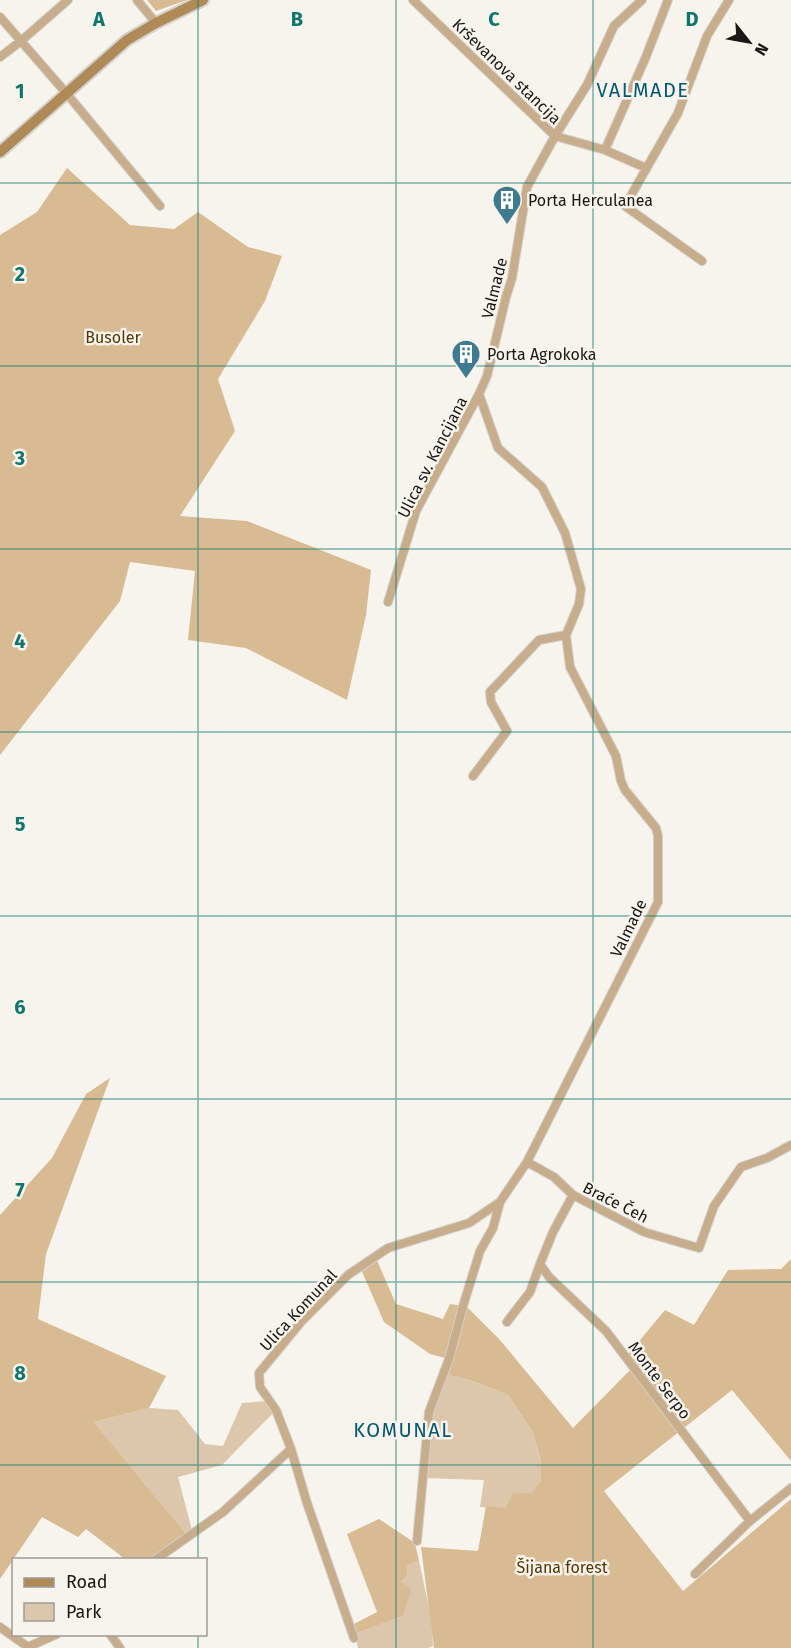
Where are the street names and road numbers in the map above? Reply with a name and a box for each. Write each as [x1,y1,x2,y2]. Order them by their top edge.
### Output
street label: Krševanova stancija [448,15,565,128]
street label: Valmade [478,256,511,321]
street label: Ulica sv. Kancijana [394,393,471,521]
street label: Valmade [606,896,651,960]
street label: Braće Čeh [580,1177,652,1227]
street label: Ulica Komunal [256,1265,341,1355]
street label: Monte Serpo [624,1338,695,1423]

